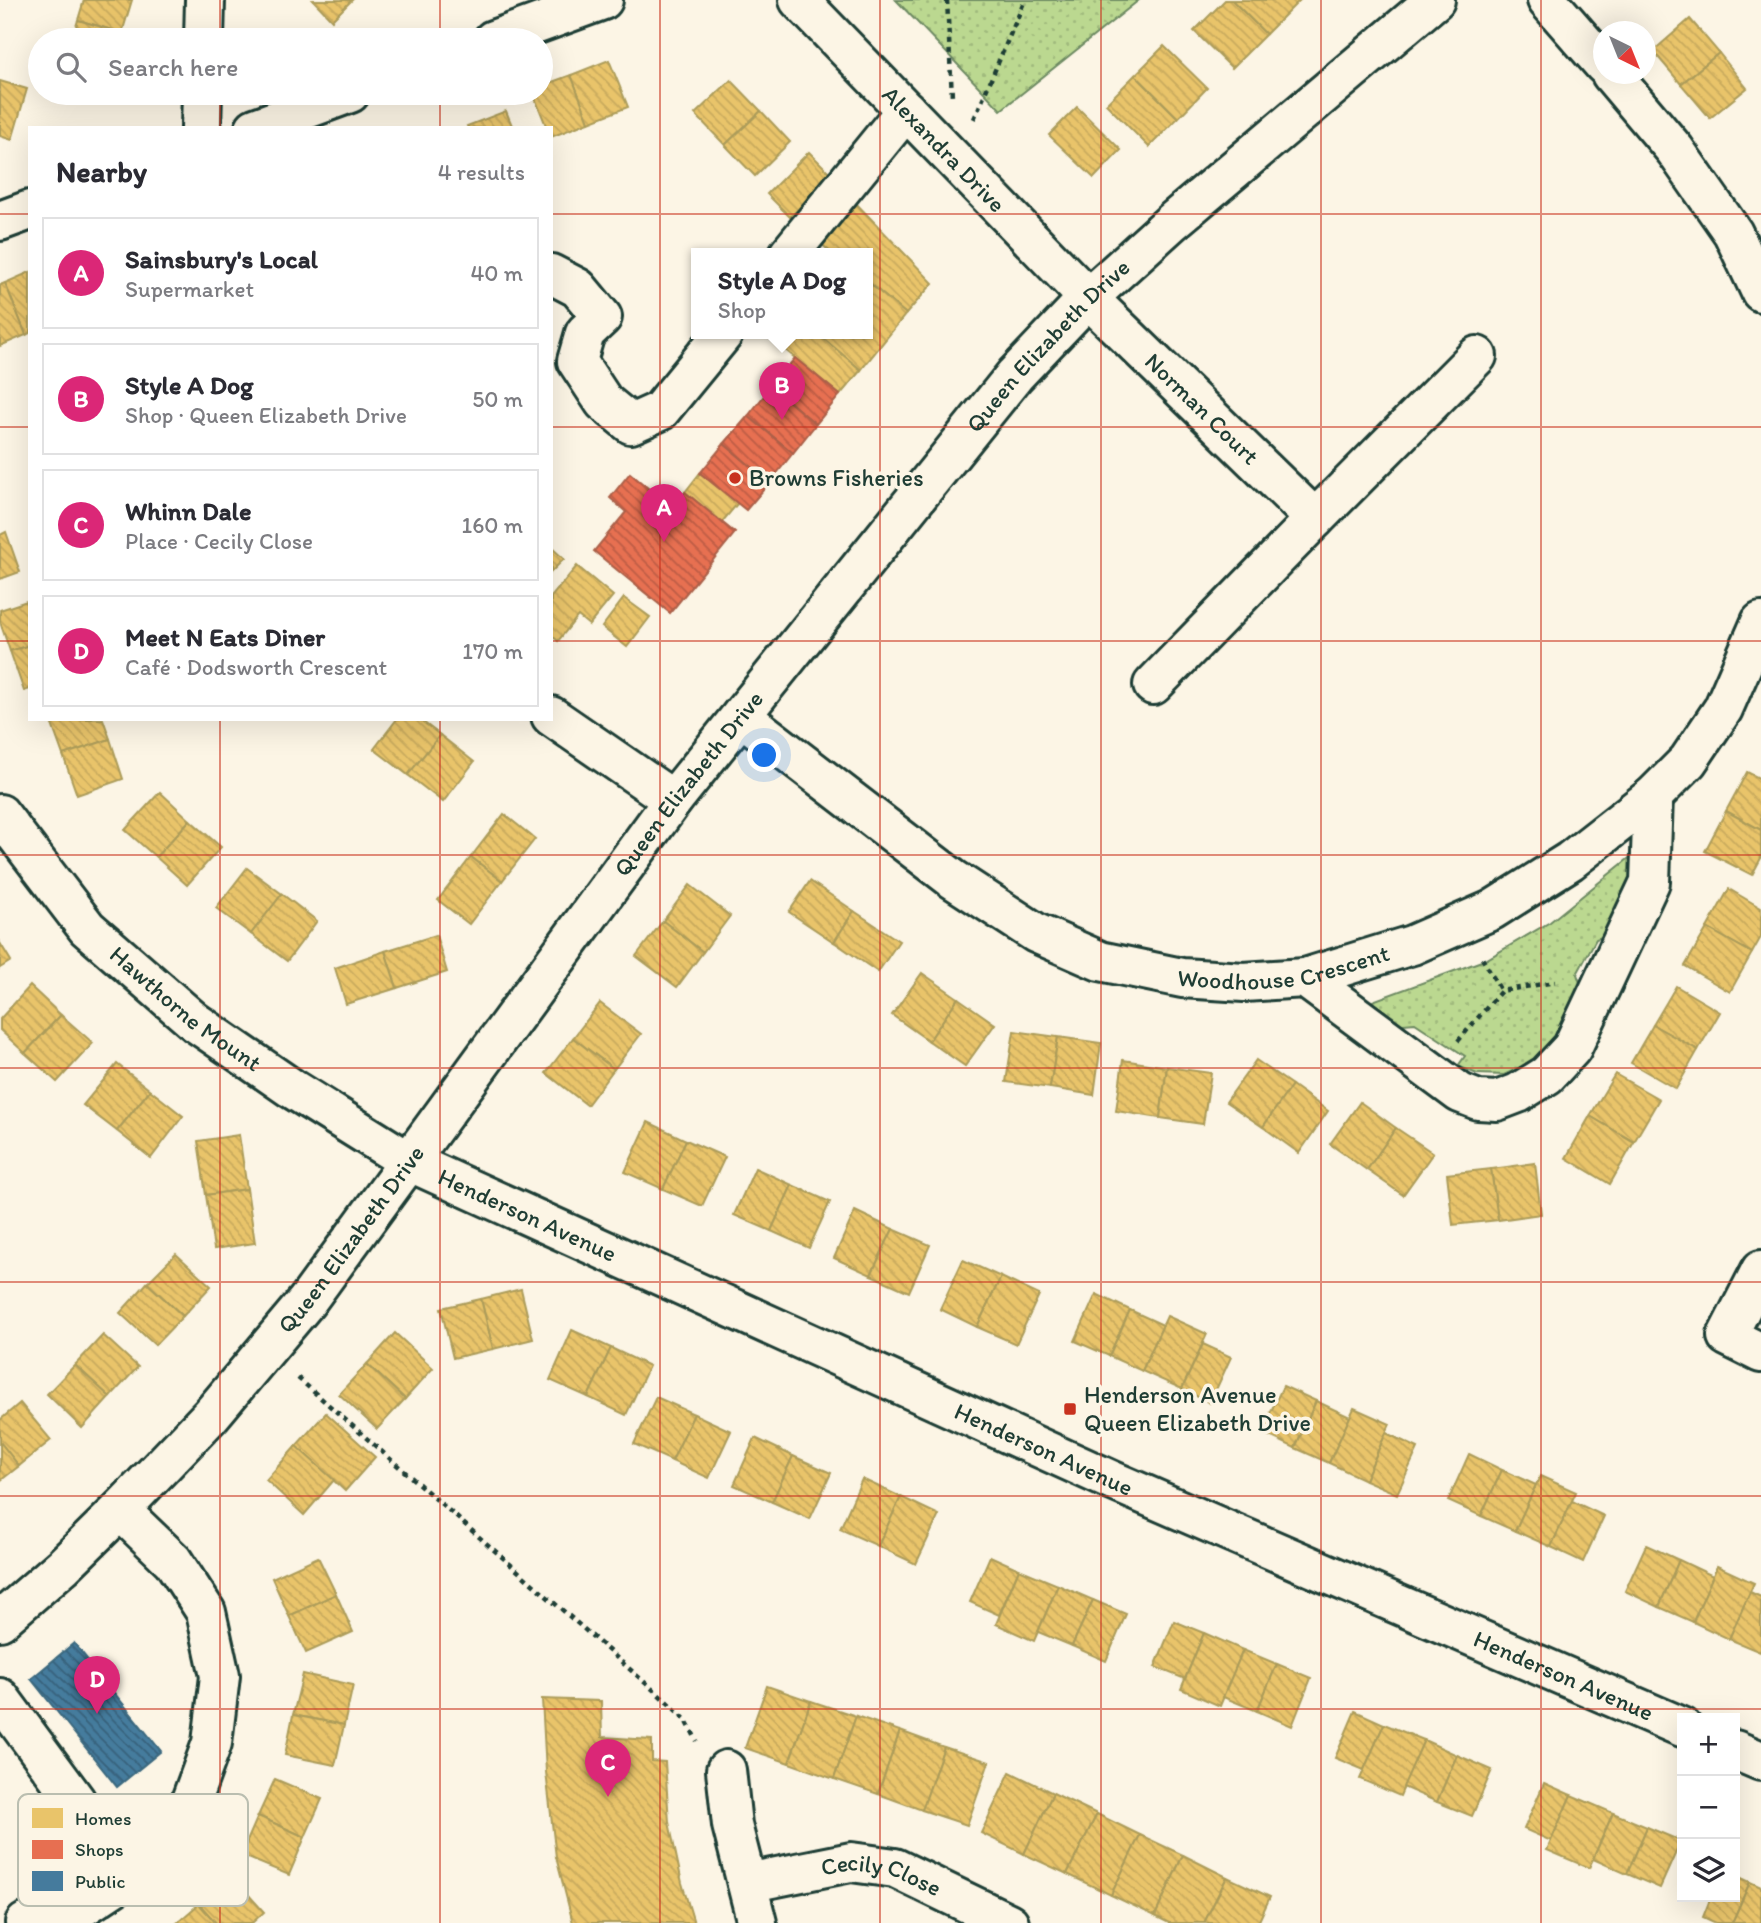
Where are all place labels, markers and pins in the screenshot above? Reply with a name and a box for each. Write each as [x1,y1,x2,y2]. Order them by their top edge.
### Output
pin: B [759,362,805,420]
place label: Browns Fisheries [749,463,924,492]
marker: Browns Fisheries [727,470,743,486]
pin: A [641,484,687,542]
place label: Henderson Avenue Queen Elizabeth Drive [1084,1380,1311,1437]
marker: Henderson Avenue Queen Elizabeth Drive [1062,1401,1078,1417]
pin: D [74,1656,120,1714]
pin: C [585,1739,631,1797]

